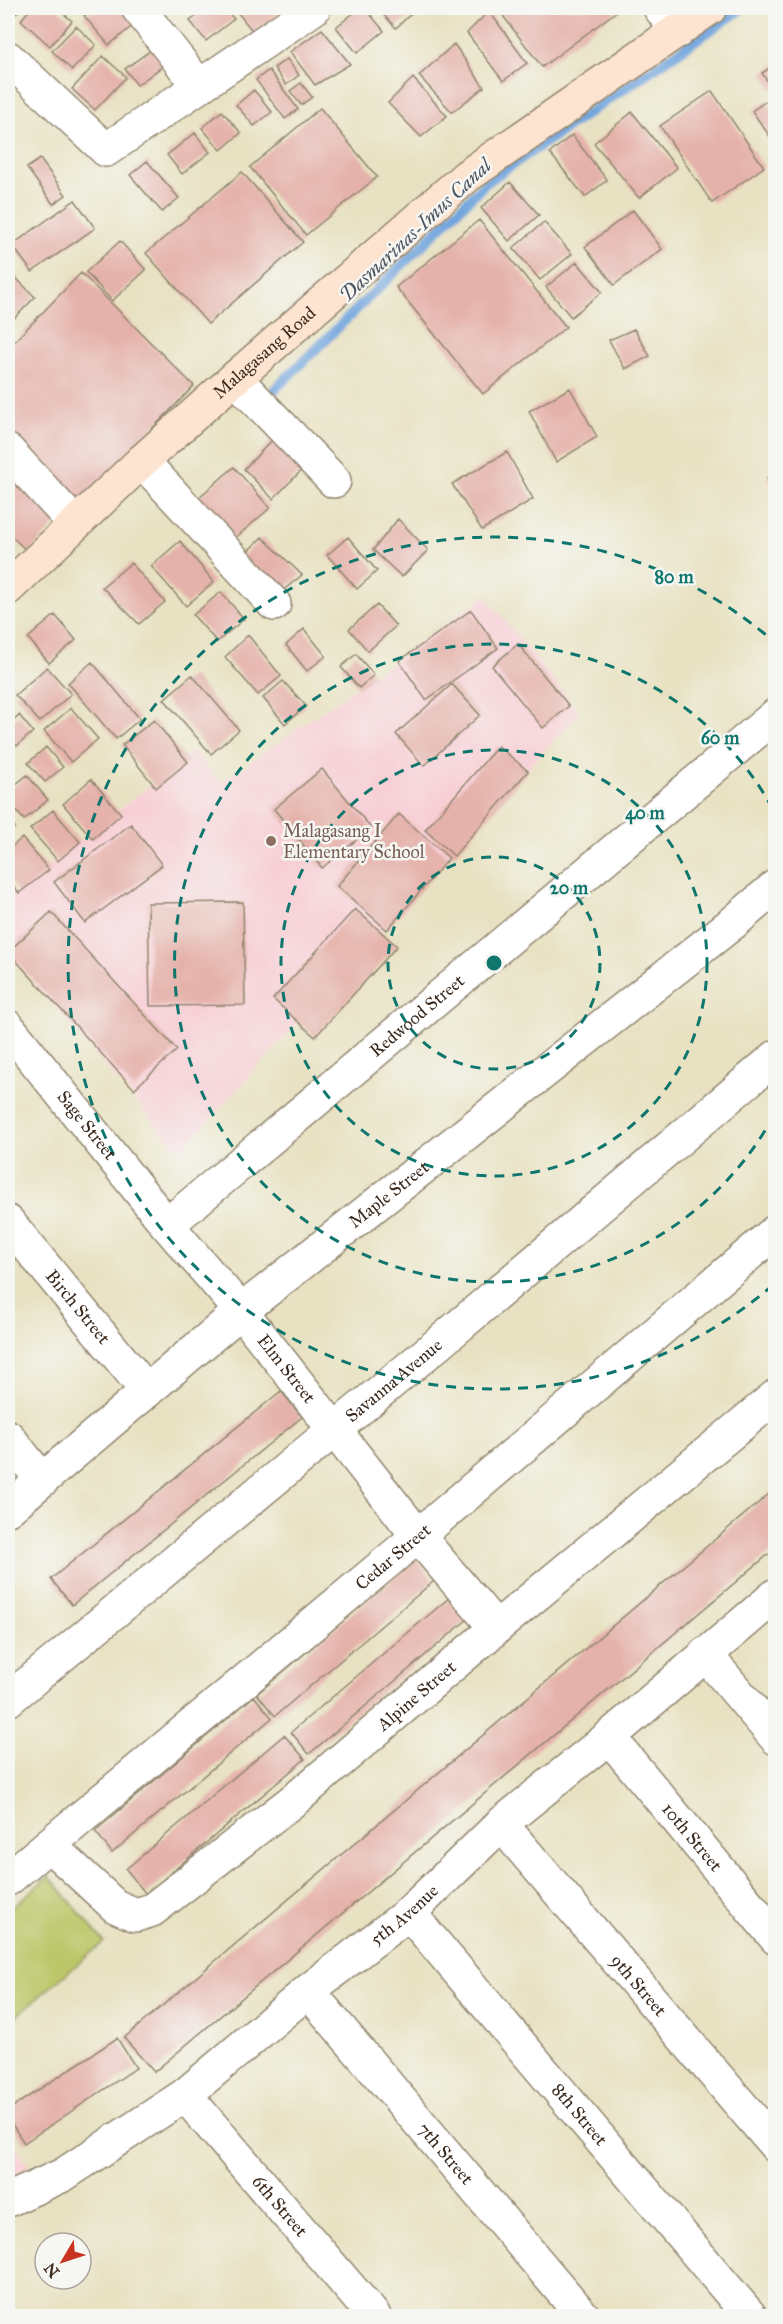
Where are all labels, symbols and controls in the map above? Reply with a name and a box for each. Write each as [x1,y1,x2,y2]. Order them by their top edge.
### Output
water label: Dasmarinas-Imus Canal [334,152,497,306]
street label: Malagasang Road [208,302,320,403]
text: 80 m [654,566,694,588]
text: 60 m [701,727,740,749]
text: 40 m [625,802,666,825]
place label: Malagasang I Elementary School [283,820,425,863]
marker: Malagasang I Elementary School [264,834,278,848]
text: 20 m [550,877,589,899]
centre of rings [484,953,504,973]
street label: Redwood Street [365,969,469,1062]
street label: Sage Street [52,1086,122,1165]
street label: Maple Street [344,1156,434,1233]
street label: Birch Street [41,1265,115,1349]
street label: Elm Street [253,1330,321,1408]
street label: Savanna Avenue [341,1334,447,1427]
street label: Cedar Street [351,1519,436,1595]
street label: Alpine Street [372,1656,461,1736]
street label: 10th Street [657,1798,727,1876]
street label: 5th Avenue [366,1880,443,1950]
street label: 9th Street [606,1950,672,2021]
street label: 8th Street [547,2079,612,2151]
street label: 7th Street [413,2118,478,2190]
street label: 6th Street [247,2171,313,2242]
north arrow [33,2231,93,2291]
text: N [40,2259,63,2281]

